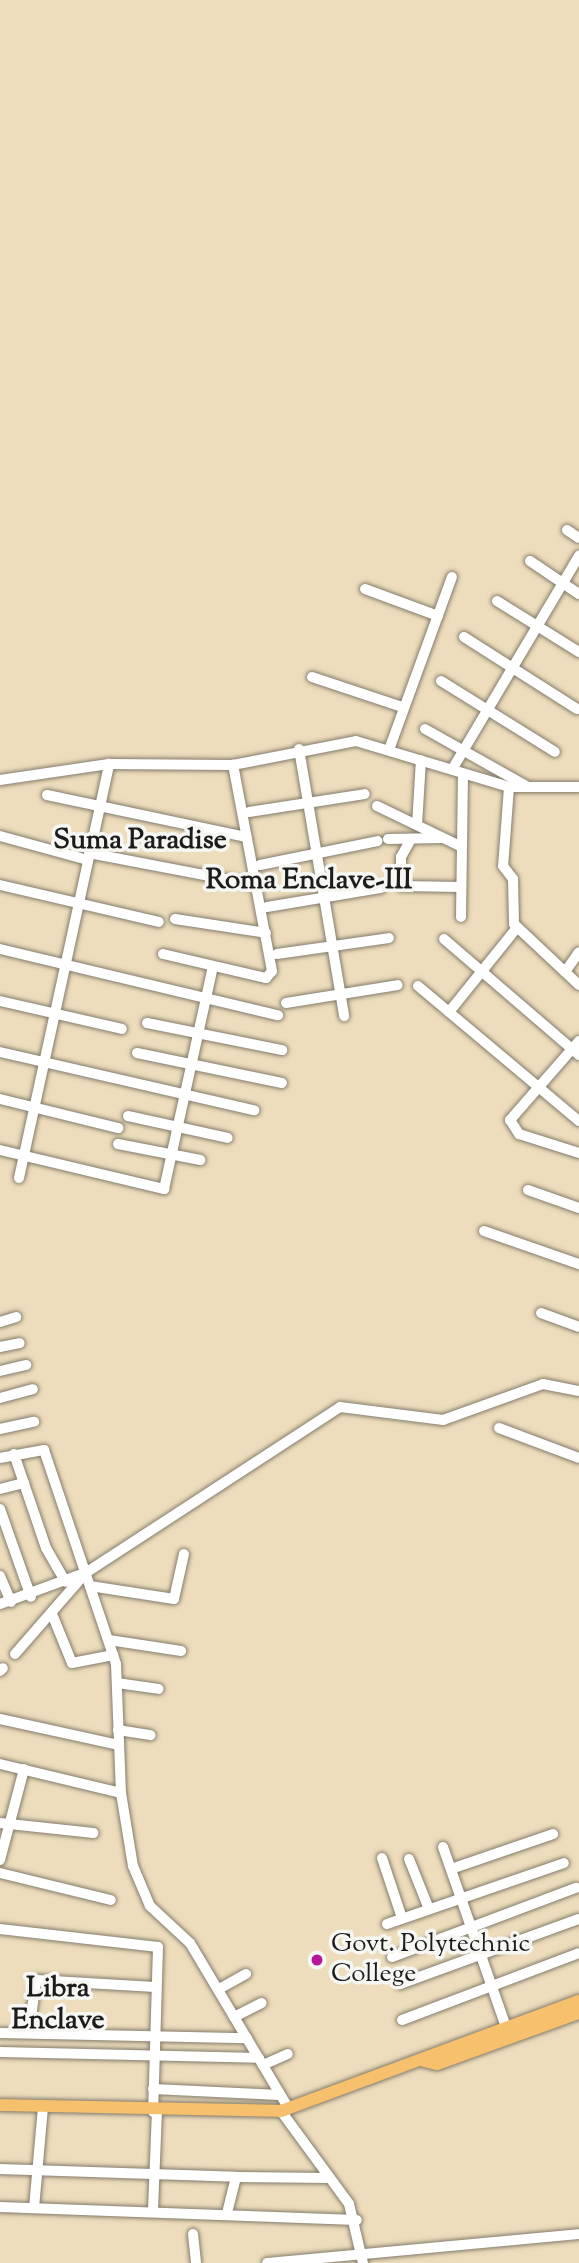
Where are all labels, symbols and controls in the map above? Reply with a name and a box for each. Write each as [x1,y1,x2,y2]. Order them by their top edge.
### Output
district label: Suma Paradise [53,824,227,858]
district label: Roma Enclave-III [206,864,412,898]
place label: Govt. Polytechnic College [331,1929,530,1990]
marker: Govt. Polytechnic College [309,1952,325,1968]
district label: Libra Enclave [12,1972,104,2038]

